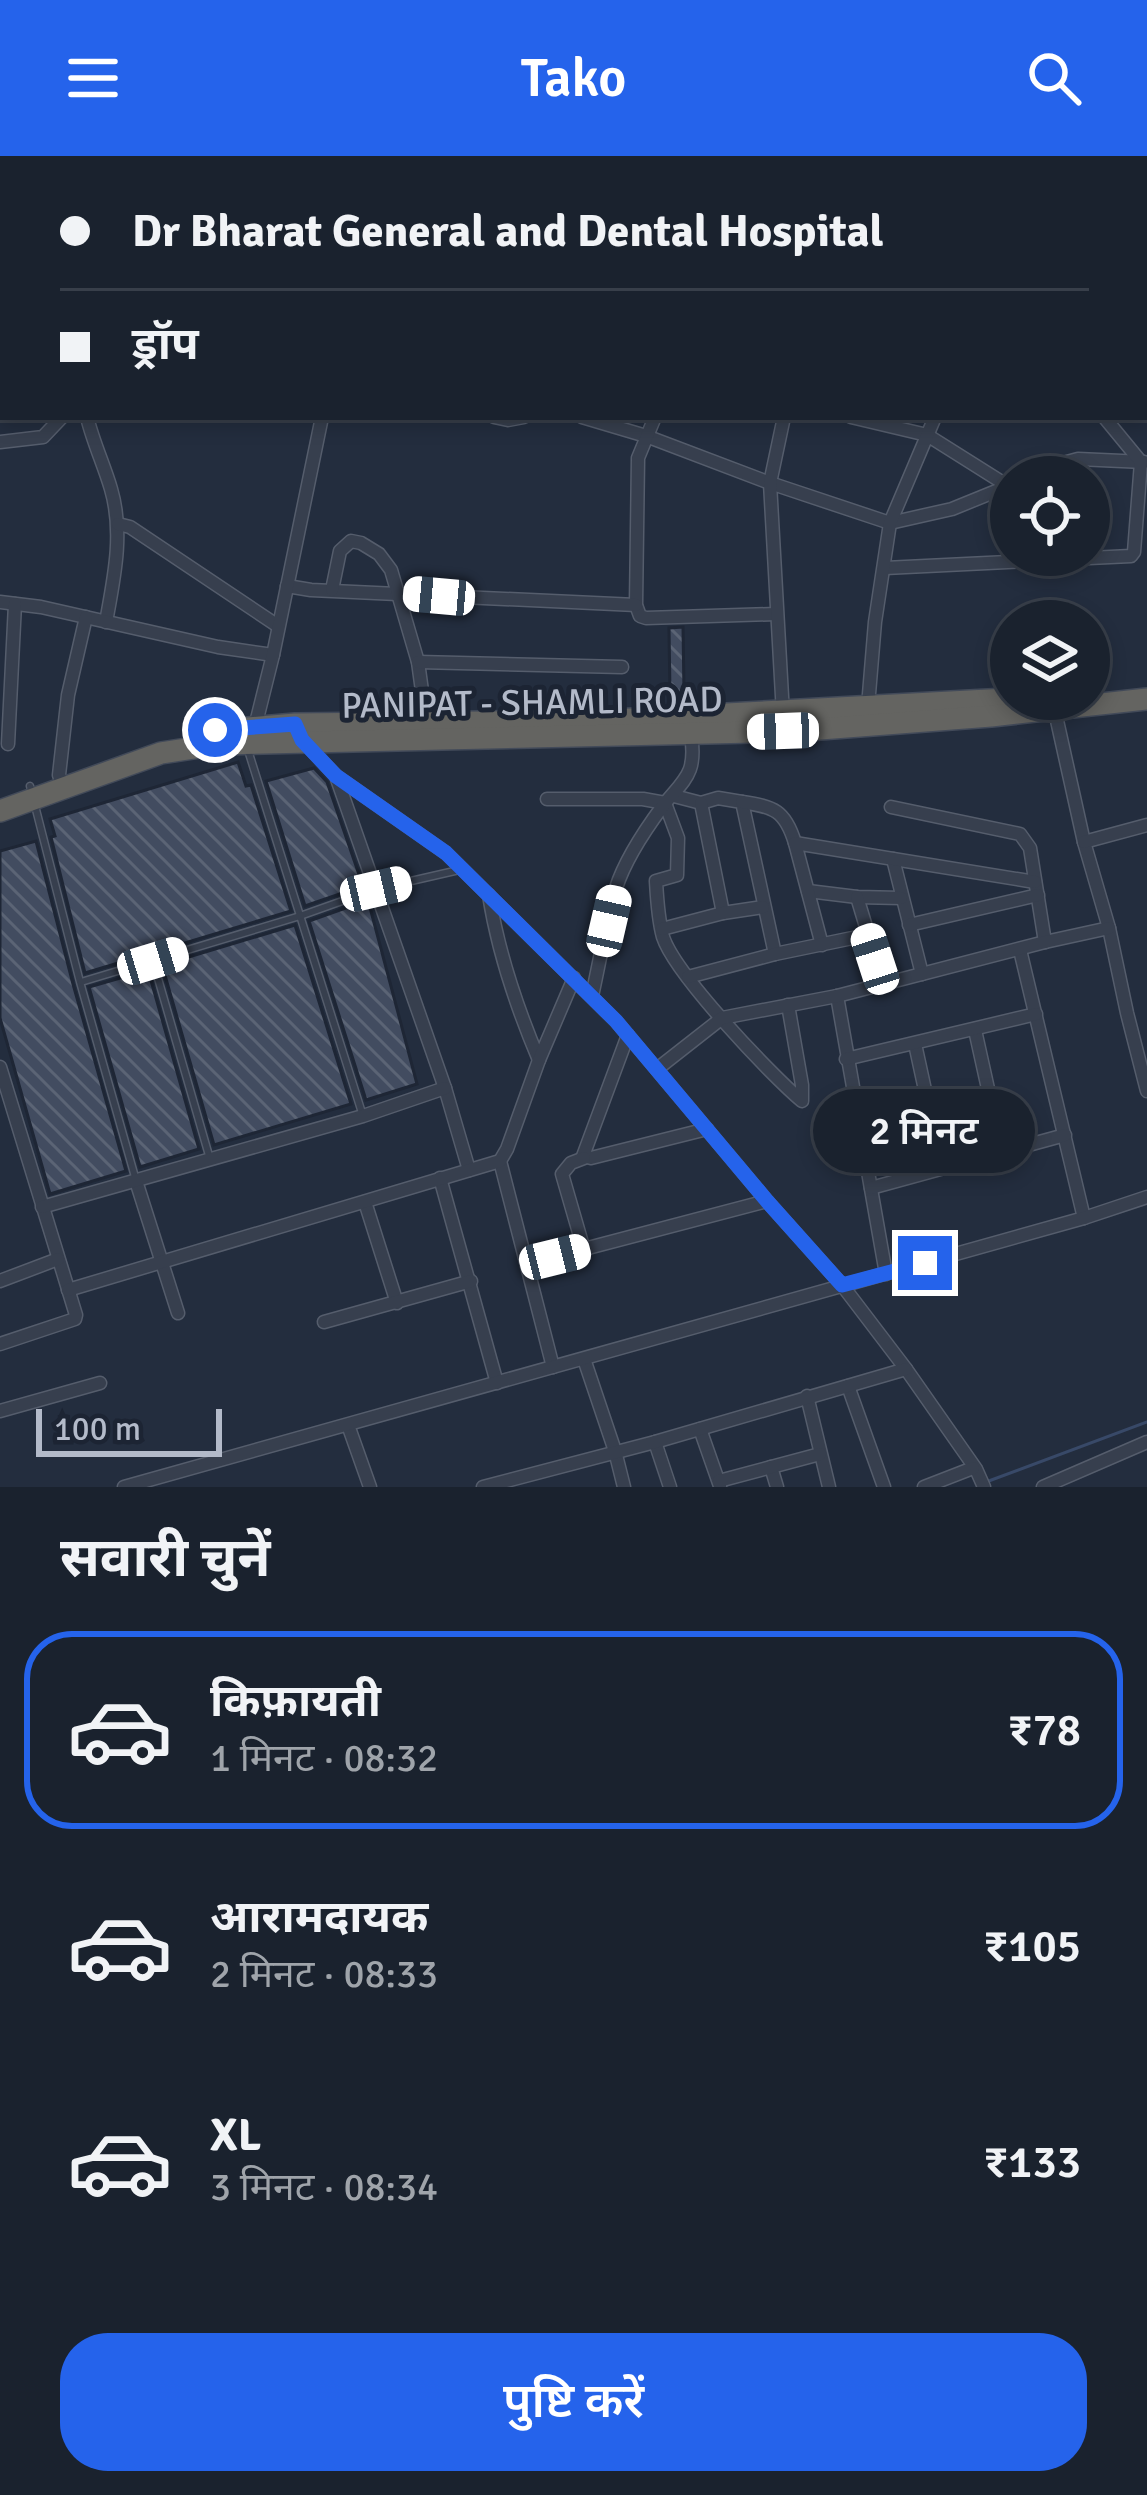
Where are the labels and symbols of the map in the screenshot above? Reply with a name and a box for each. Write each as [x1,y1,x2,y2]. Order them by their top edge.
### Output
car [402,575,476,617]
street label: PANIPAT - SHAMLI ROAD [341,677,723,729]
route start [188,703,242,757]
car [746,712,820,750]
car [337,863,415,915]
car [583,882,635,960]
car [847,919,903,999]
car [113,933,193,989]
callout: 2 मिनट [814,1089,1036,1173]
car [516,1231,594,1283]
route end [898,1236,952,1290]
scale bar [36,1403,222,1456]

